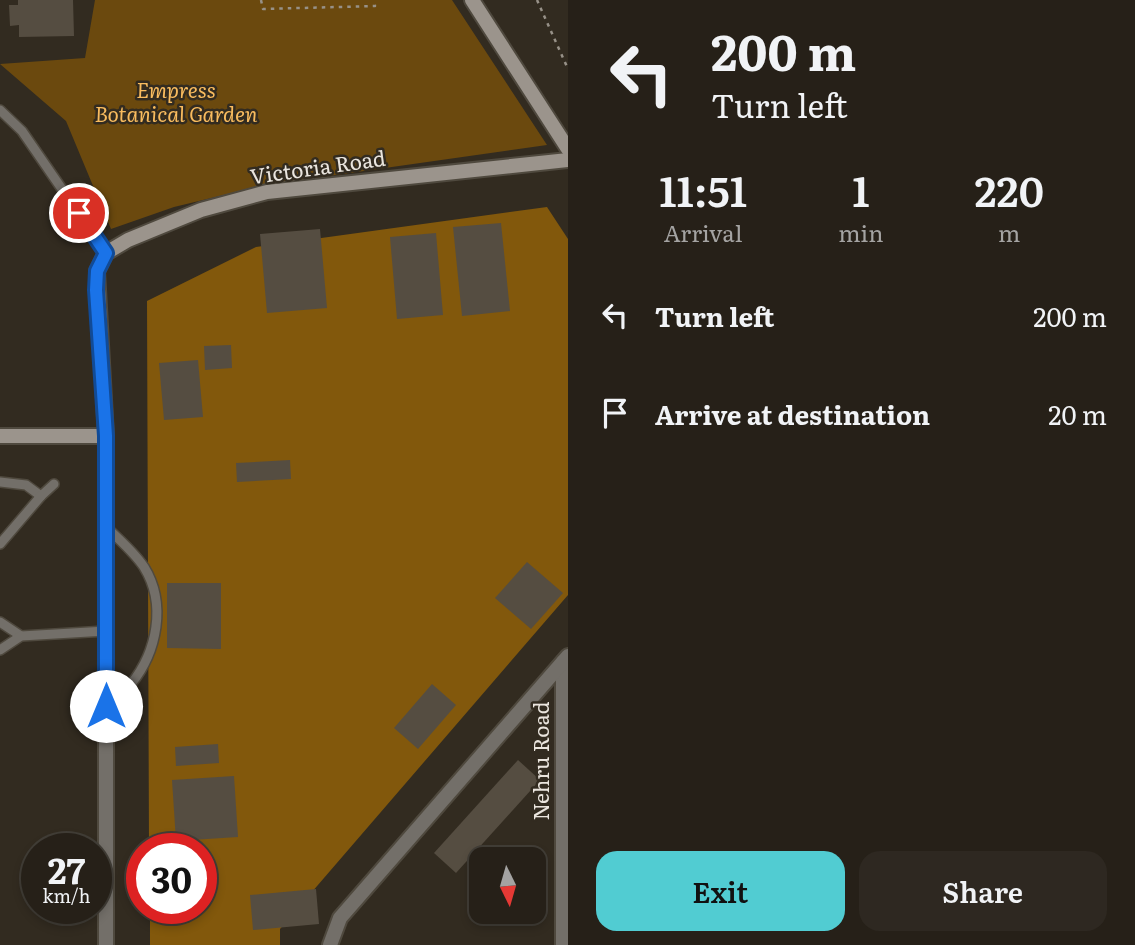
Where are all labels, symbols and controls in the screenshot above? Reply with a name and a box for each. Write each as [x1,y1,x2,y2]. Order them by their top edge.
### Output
text: 200 m [711,13,856,86]
icon: left [596,28,687,119]
park label: Empress Botanical Garden [95,73,258,128]
text: Turn left [711,80,848,128]
street label: Victoria Road [248,141,388,190]
text: 11:51 [659,158,747,220]
text: 1 [852,158,869,220]
text: 220 [975,158,1044,220]
pin [49,183,109,243]
icon: arrive [60,194,98,232]
text: Arrival [664,215,742,249]
text: min [838,215,883,249]
text: m [998,215,1020,249]
icon: left [596,296,634,334]
text: Turn left [655,296,774,335]
text: 200 m [1033,296,1107,335]
icon: arrive [596,394,634,432]
text: Arrive at destination [655,394,930,433]
text: 20 m [1048,394,1107,433]
position arrow [69,669,143,743]
street label: Nehru Road [524,701,555,821]
speed limit sign: 30 [126,833,217,924]
text: 27 [48,843,85,895]
north arrow [469,847,546,924]
map controls [469,847,546,924]
button: Exit [596,851,845,931]
button: Share [859,851,1107,931]
text: km/h [43,882,90,909]

